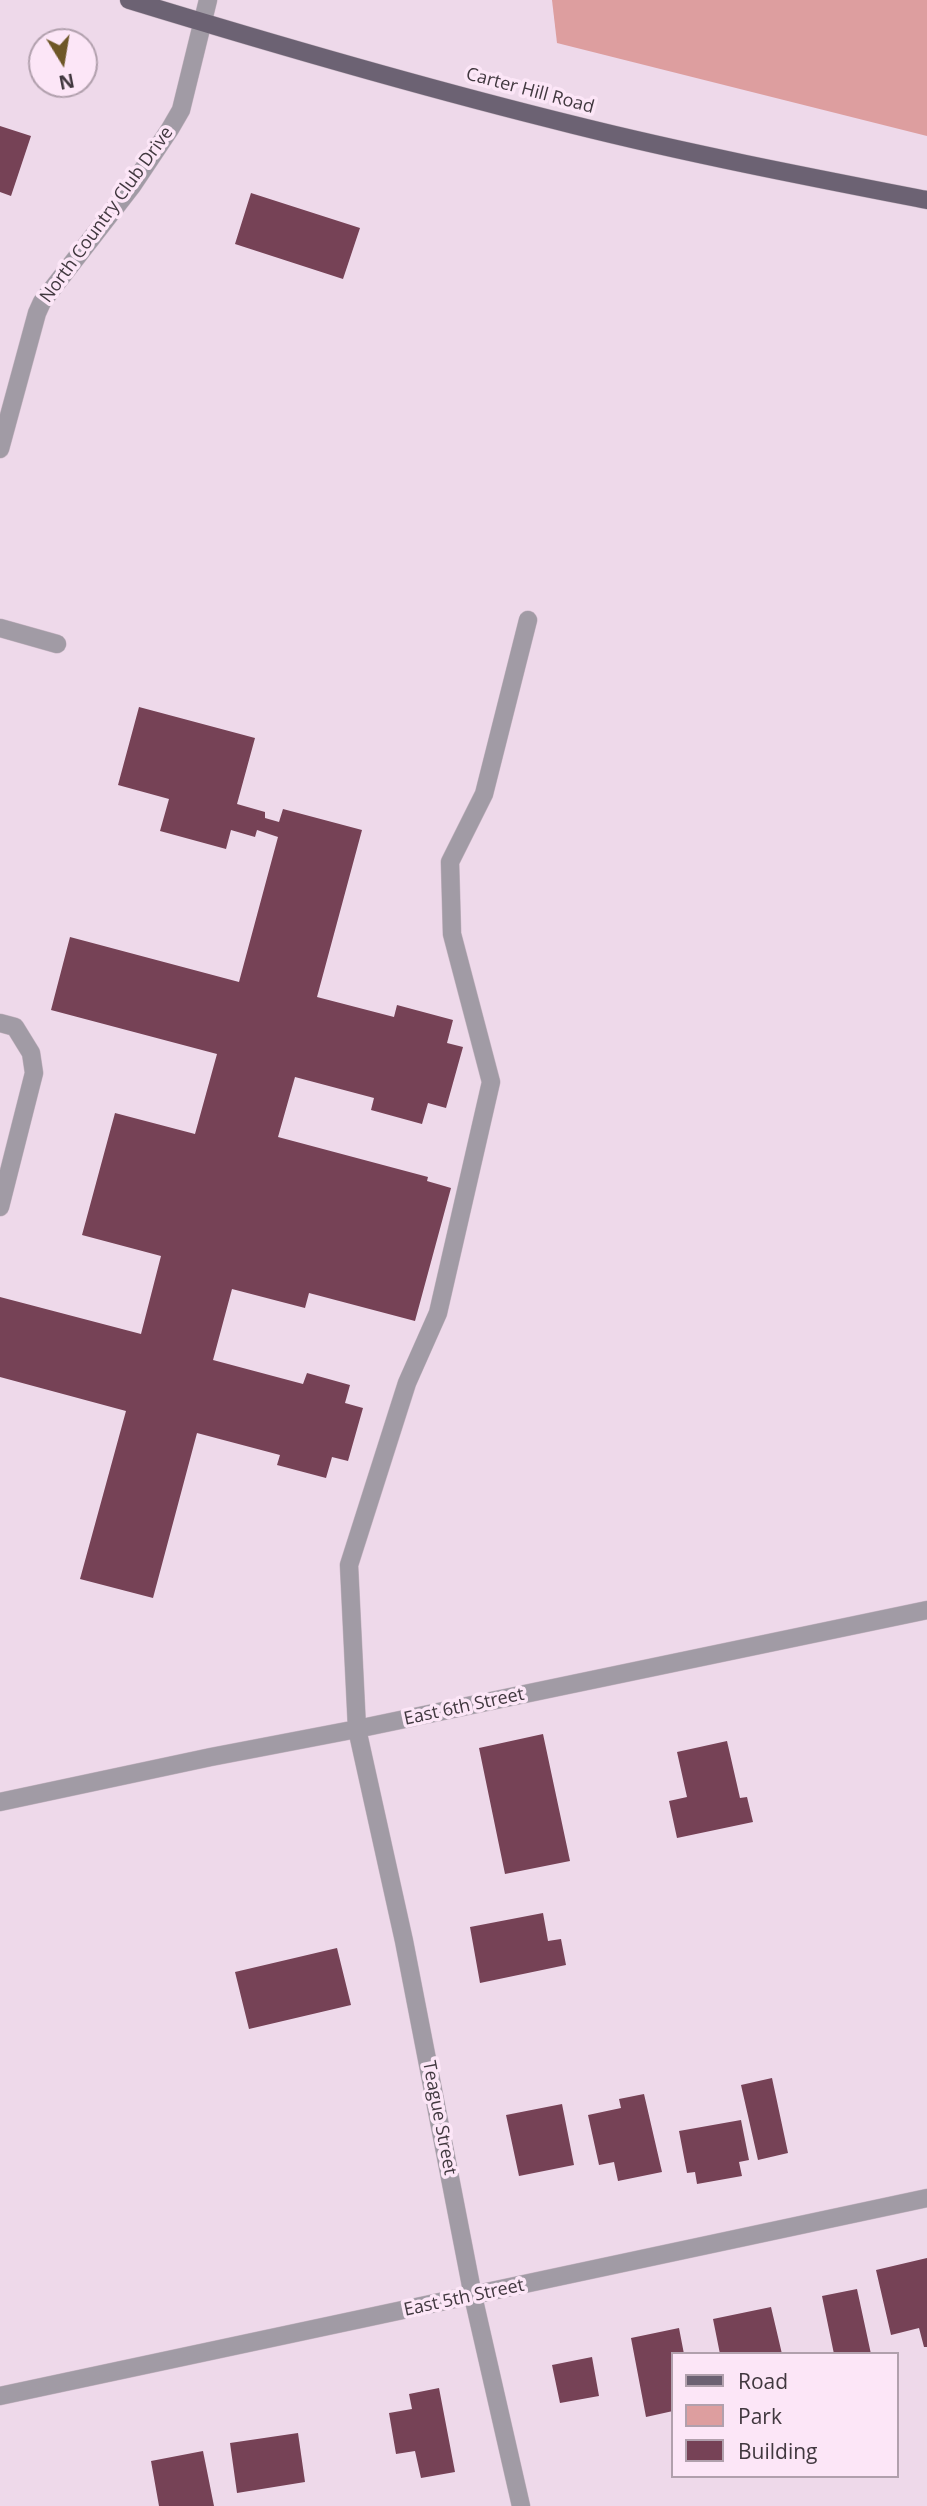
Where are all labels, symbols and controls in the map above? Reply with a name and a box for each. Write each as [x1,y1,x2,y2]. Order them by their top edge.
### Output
north arrow [28,28,98,98]
street label: Carter Hill Road [464,64,596,118]
text: N [57,67,77,96]
street label: North Country Club Drive [36,123,178,307]
street label: East 6th Street [402,1684,526,1730]
street label: Teague Street [417,2059,461,2177]
street label: East 5th Street [402,2275,526,2321]
legend [671,2352,899,2478]
text: Road [738,2367,788,2395]
text: Park [738,2402,782,2430]
text: Building [738,2437,817,2465]

